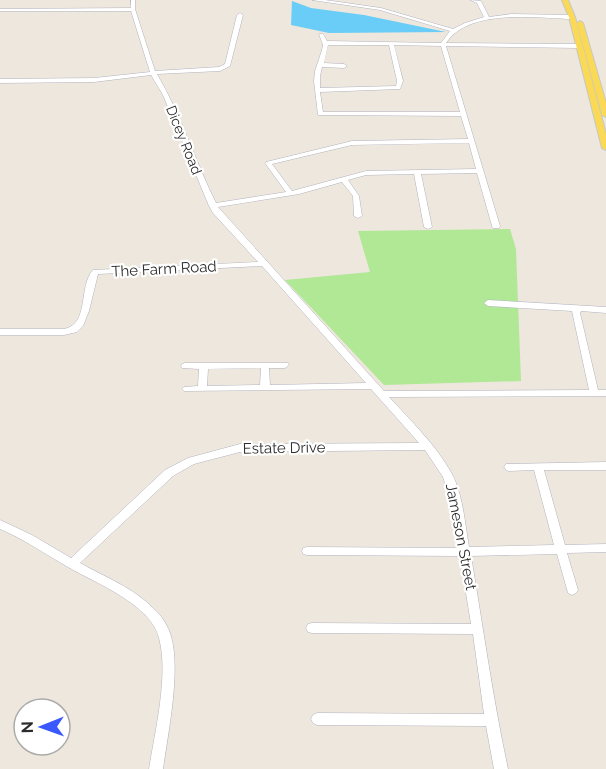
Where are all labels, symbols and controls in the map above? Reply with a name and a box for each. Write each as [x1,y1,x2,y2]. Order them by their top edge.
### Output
street label: Dicey Road [163,103,205,177]
street label: The Farm Road [111,257,217,281]
street label: Estate Drive [242,438,326,458]
street label: Jameson Street [442,482,480,592]
north arrow [12,697,72,757]
text: N [18,721,37,734]

